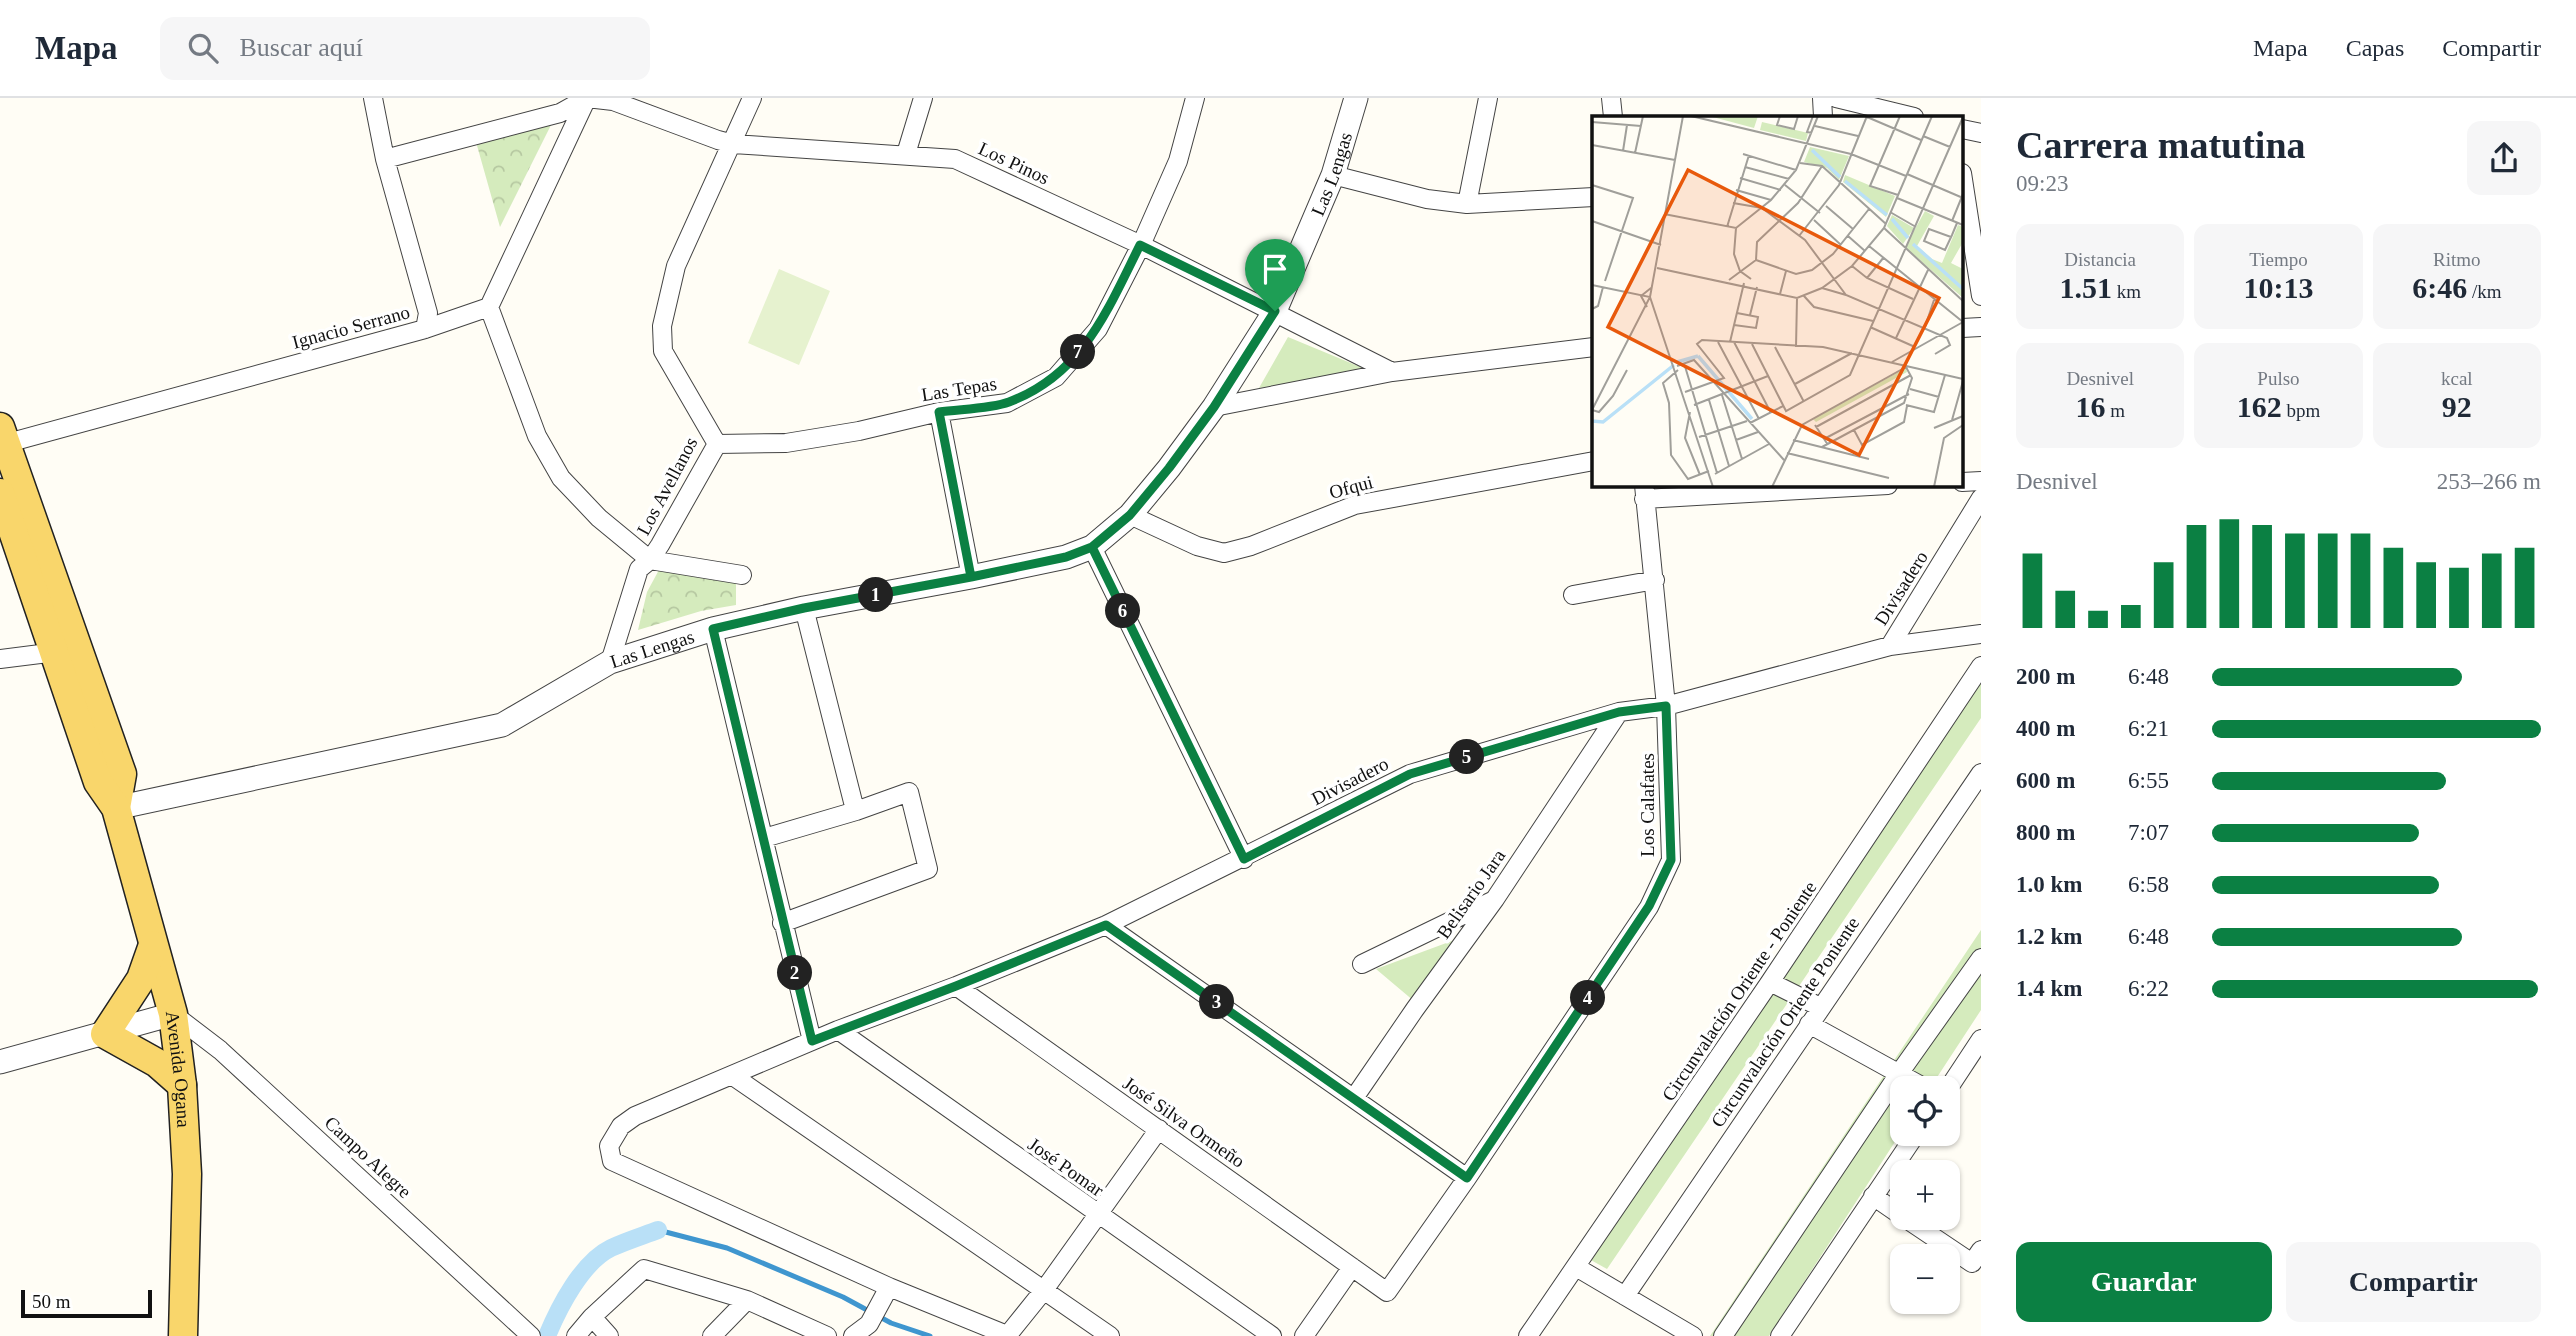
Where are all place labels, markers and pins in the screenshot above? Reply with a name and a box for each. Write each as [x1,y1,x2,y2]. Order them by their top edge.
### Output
pin [1245,239,1305,311]
pin: 7 [1060,334,1096,370]
pin: 1 [858,578,894,612]
pin: 6 [1106,594,1140,628]
pin: 5 [1450,740,1484,774]
pin: 2 [778,956,812,990]
pin: 4 [1570,981,1606,1016]
pin: 3 [1200,984,1234,1020]

